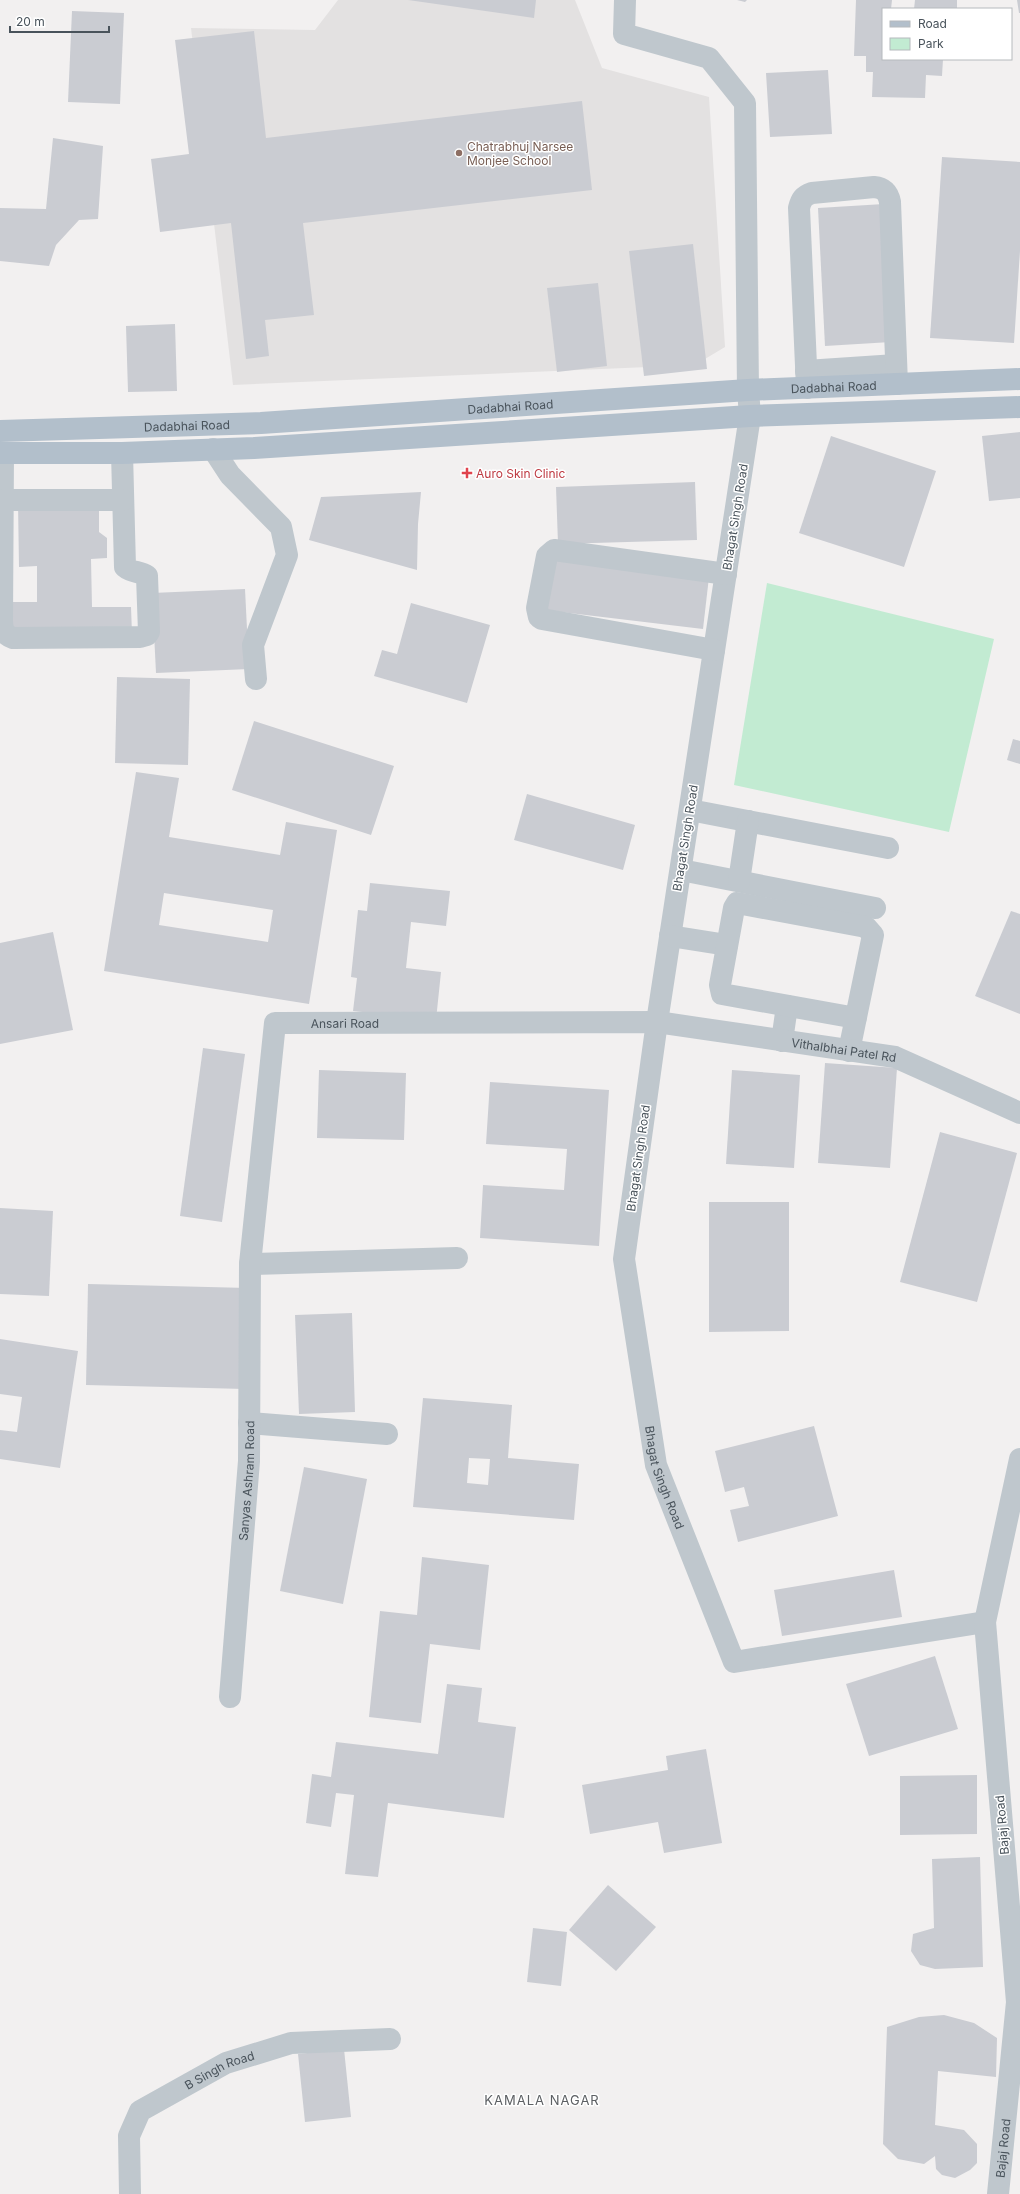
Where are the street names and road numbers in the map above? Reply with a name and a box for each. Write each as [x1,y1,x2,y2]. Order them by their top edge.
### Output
street label: Dadabhai Road [790,377,877,396]
street label: Dadabhai Road [467,396,554,416]
street label: Dadabhai Road [144,416,230,434]
street label: Bhagat Singh Road [719,463,751,571]
street label: Bhagat Singh Road [669,784,701,892]
street label: Ansari Road [311,1015,379,1030]
street label: Vithalbhai Patel Rd [790,1034,897,1065]
street label: Bhagat Singh Road [623,1104,653,1212]
street label: Sanyas Ashram Road [235,1421,257,1541]
street label: Bhagat Singh Road [642,1425,688,1531]
street label: Bajaj Road [992,1795,1012,1855]
street label: B Singh Road [182,2047,256,2092]
street label: Bajaj Road [992,2118,1013,2179]

